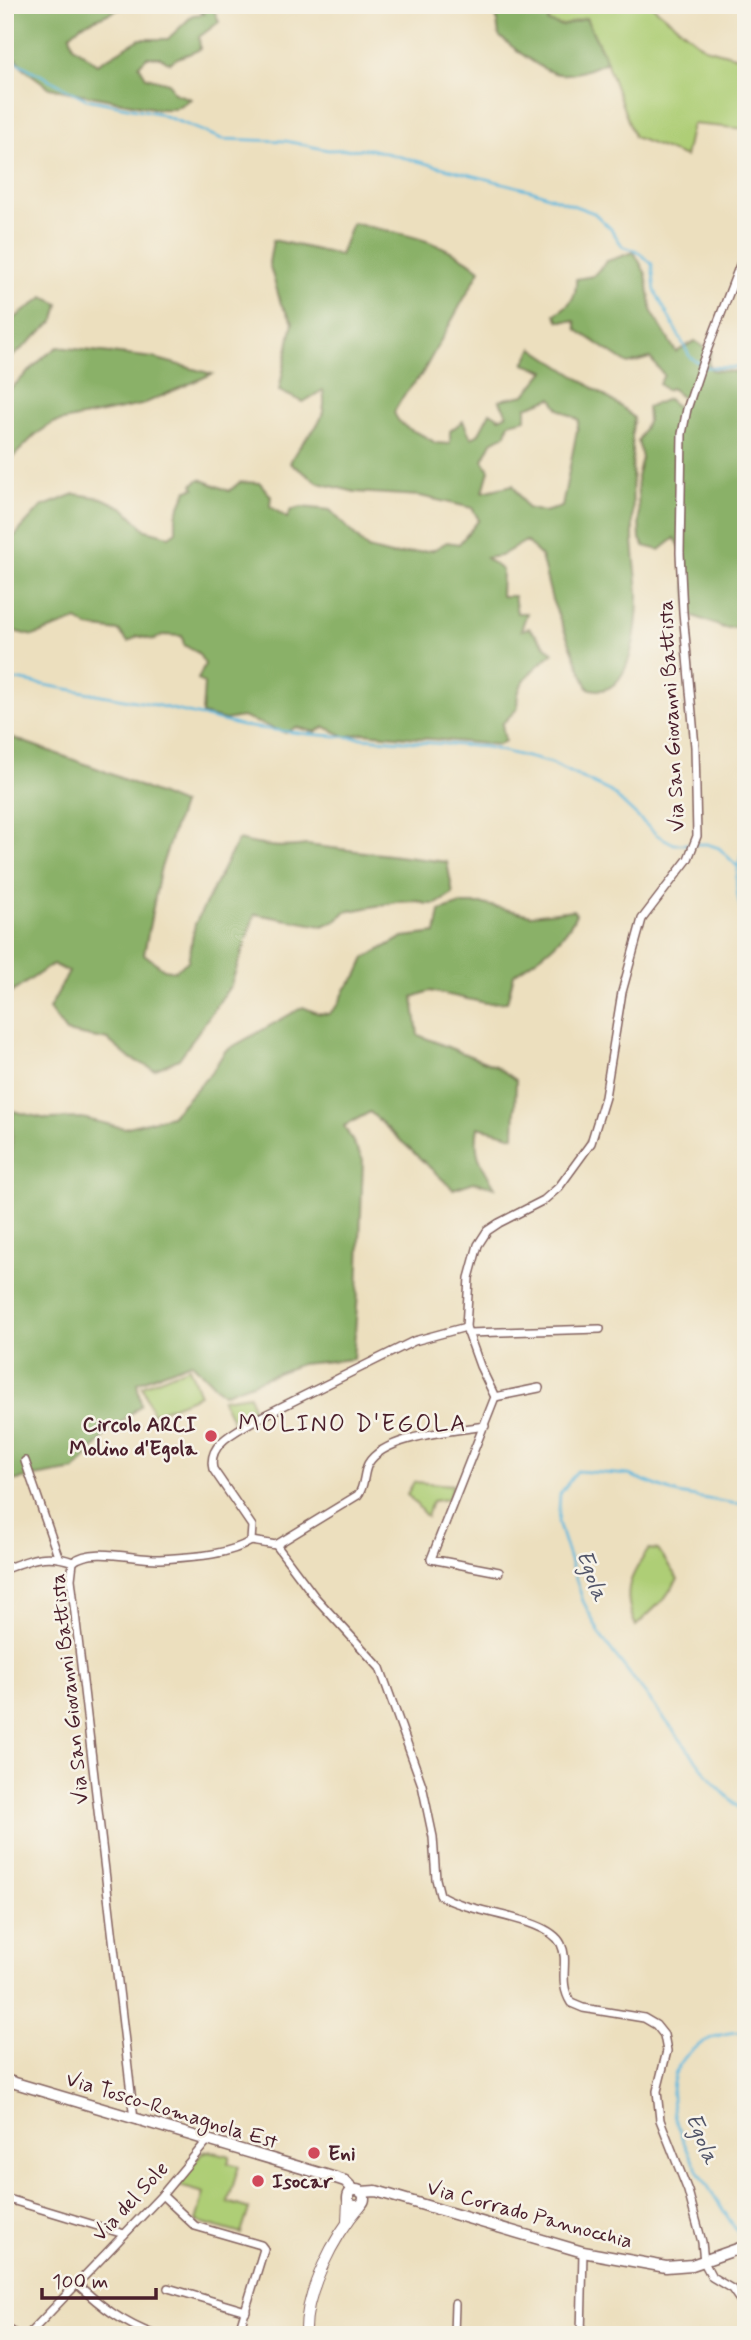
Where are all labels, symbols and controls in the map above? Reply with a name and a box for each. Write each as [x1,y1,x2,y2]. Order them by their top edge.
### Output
street label: Via San Giovanni Battista [652,599,692,833]
district label: MOLINO D'EGOLA [238,1409,468,1440]
place label: Circolo ARCI Molino d'Egola [69,1411,198,1463]
marker: Circolo ARCI Molino d'Egola [203,1428,219,1444]
water label: Egola [568,1546,615,1606]
street label: Via San Giovanni Battista [44,1572,96,1806]
street label: Via Tosco-Romagnola Est [62,2065,282,2158]
water label: Egola [677,2109,725,2170]
place label: Eni [328,2140,356,2168]
marker: Eni [306,2145,322,2161]
street label: Via del Sole [86,2155,175,2248]
place label: Isocar [272,2168,334,2196]
marker: Isocar [250,2173,266,2189]
street label: Via Corrado Pannocchia [424,2174,636,2256]
scale bar [42,2256,156,2300]
text: 100 m [52,2268,108,2296]

